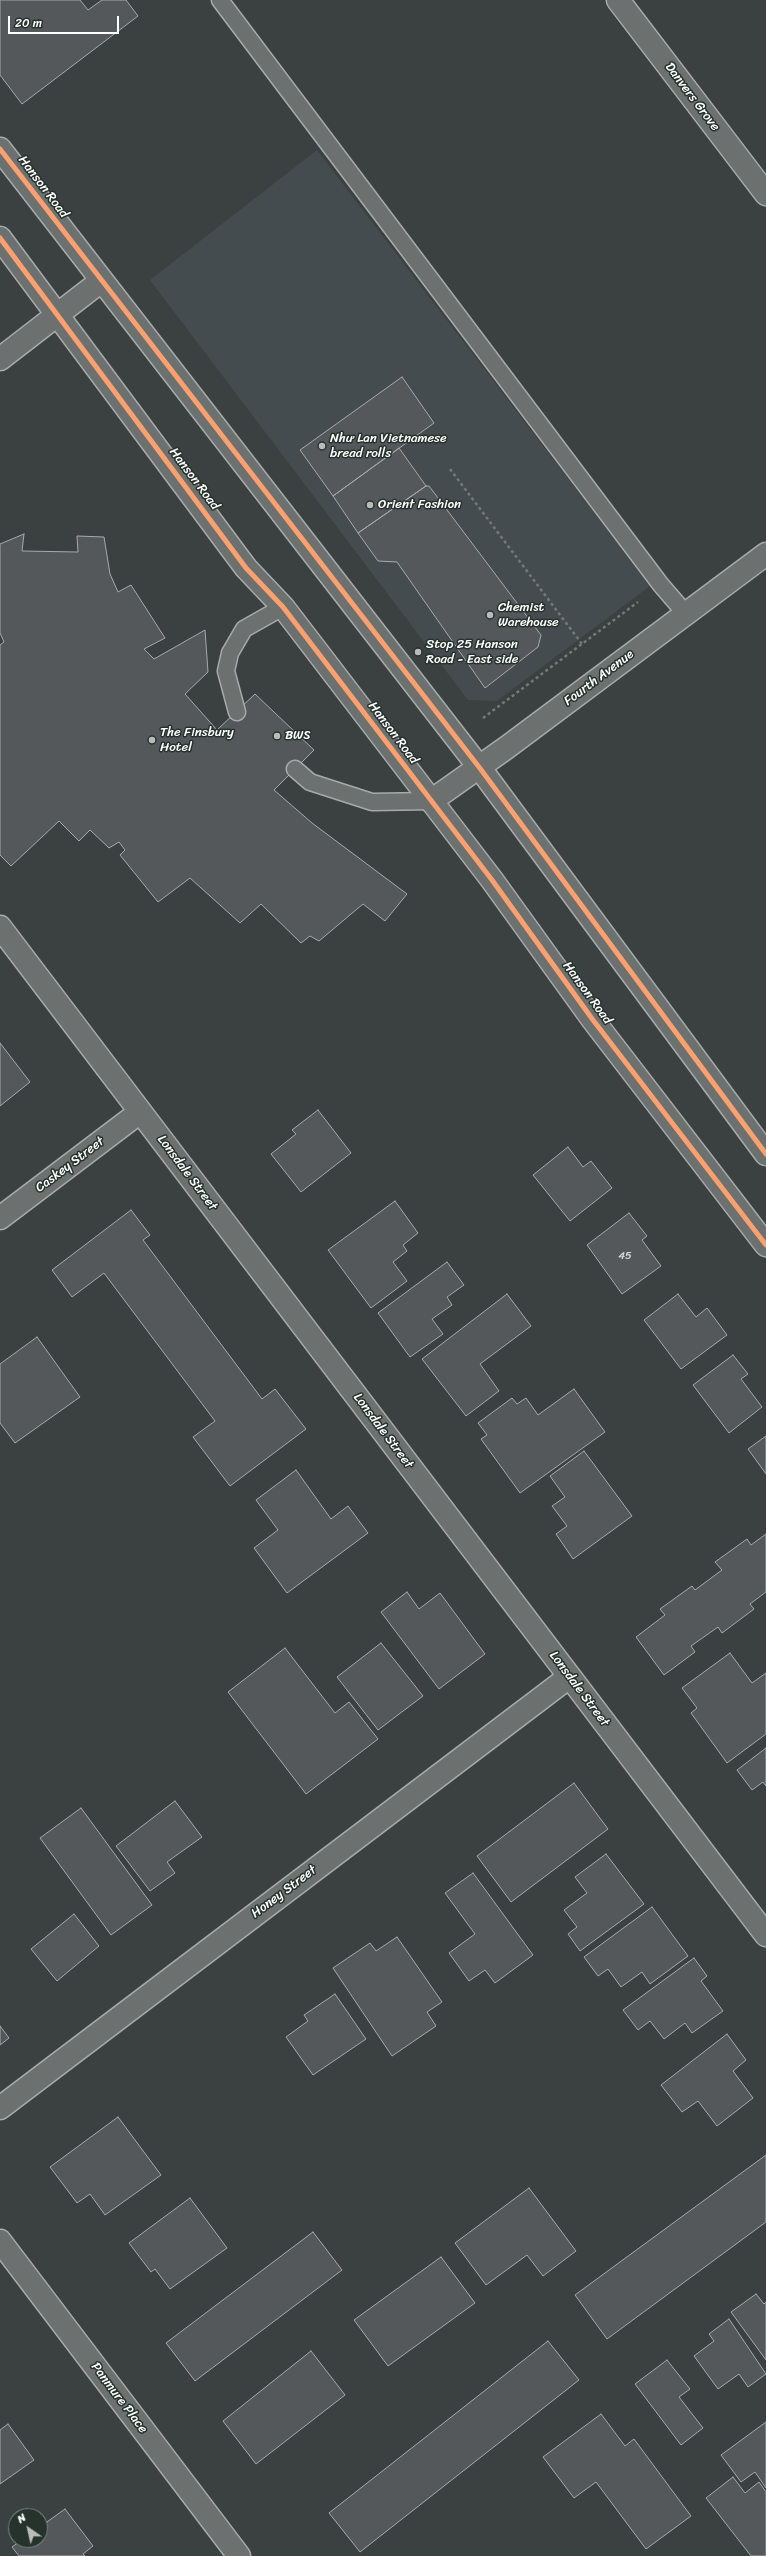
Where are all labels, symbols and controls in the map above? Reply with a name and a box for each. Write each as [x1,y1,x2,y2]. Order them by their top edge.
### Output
scale bar [10,8,121,34]
text: 20 m [15,12,42,34]
street label: Danvers Grove [661,60,723,134]
street label: Hanson Road [15,153,71,221]
place label: Như Lan Vietnamese bread rolls [330,431,447,462]
marker: Như Lan Vietnamese bread rolls [317,441,327,451]
street label: Hanson Road [166,445,222,513]
place label: Orient Fashion [378,497,461,513]
marker: Orient Fashion [365,500,375,510]
place label: Chemist Warehouse [498,600,559,631]
marker: Chemist Warehouse [485,610,495,620]
place label: Stop 25 Hanson Road - East side [426,637,519,668]
marker: Stop 25 Hanson Road - East side [413,647,423,657]
street label: Fourth Avenue [561,647,637,709]
street label: Hanson Road [365,699,421,767]
place label: The Finsbury Hotel [160,725,234,756]
place label: BWS [285,728,310,744]
marker: BWS [272,731,282,741]
marker: The Finsbury Hotel [147,735,157,745]
street label: Hanson Road [559,959,615,1027]
street label: Lonsdale Street [154,1132,220,1214]
street label: Caskey Street [33,1134,107,1196]
house number: 45 [618,1249,632,1263]
street label: Lonsdale Street [350,1390,416,1472]
street label: Lonsdale Street [546,1648,612,1730]
street label: Honey Street [248,1862,320,1922]
street label: Panmure Place [87,2360,151,2436]
north arrow [8,2508,48,2548]
text: N [13,2508,30,2528]

